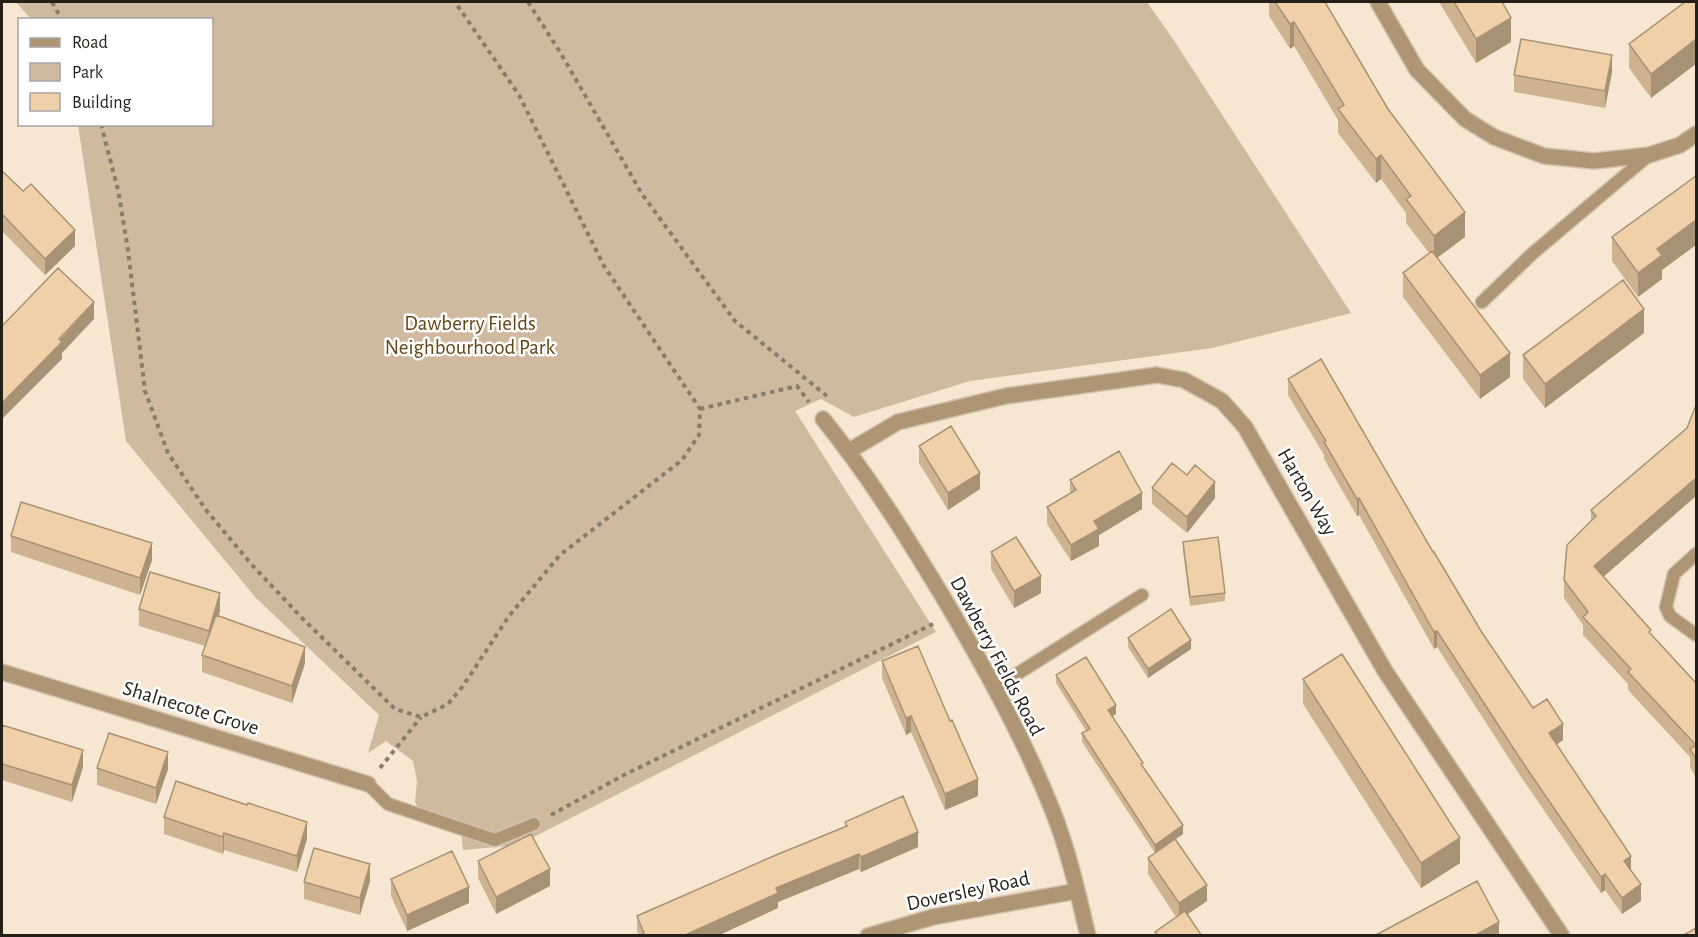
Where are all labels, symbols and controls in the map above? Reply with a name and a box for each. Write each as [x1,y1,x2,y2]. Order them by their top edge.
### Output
legend [18,18,213,126]
text: Road [72,34,108,52]
text: Park [72,64,104,82]
text: Building [72,94,132,112]
park label: Dawberry Fields Neighbourhood Park [385,313,556,358]
street label: Harton Way [1274,445,1340,539]
street label: Dawberry Fields Road [946,573,1048,739]
street label: Shalnecote Grove [120,677,262,739]
street label: Doversley Road [904,868,1032,914]

